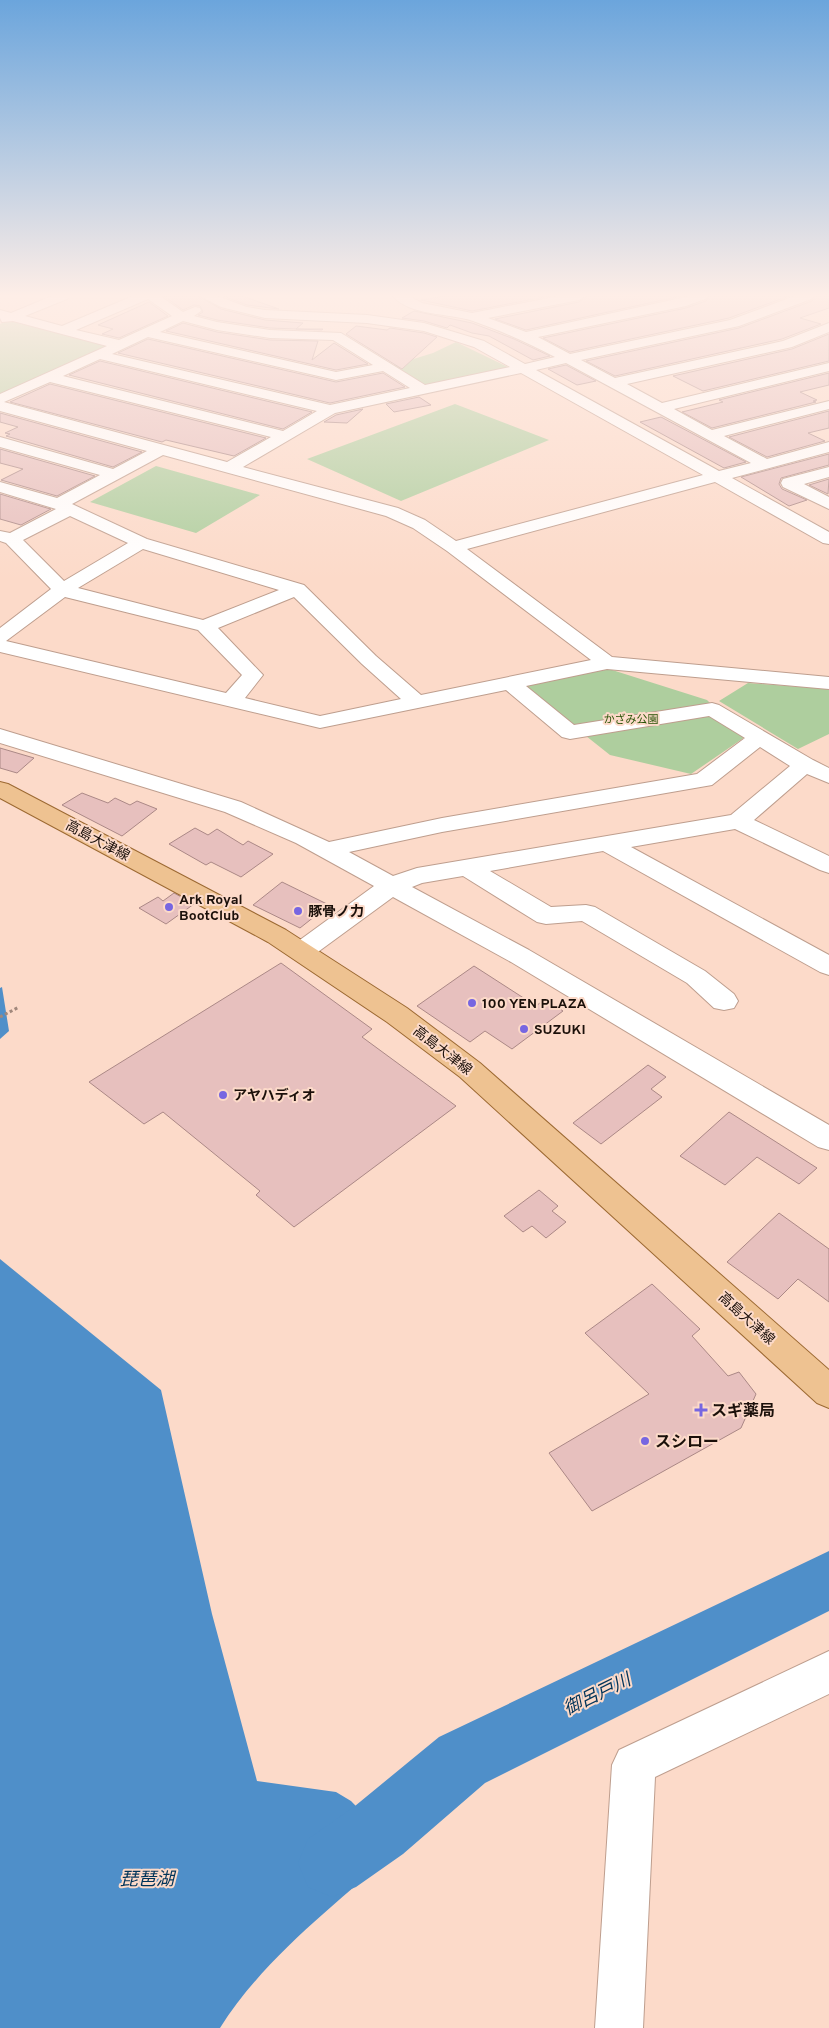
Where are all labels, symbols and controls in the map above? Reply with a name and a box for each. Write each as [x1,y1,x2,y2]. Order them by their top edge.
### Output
park label: かざみ公園 [604,713,659,727]
street label: 高島大津線 [62,817,132,865]
place label: Ark Royal BootClub [179,892,243,925]
marker: Ark Royal BootClub [163,901,175,913]
place label: 豚骨ノ力 [308,904,364,921]
marker: 豚骨ノ力 [292,905,304,917]
place label: 100 YEN PLAZA [482,996,587,1013]
marker: 100 YEN PLAZA [466,997,478,1009]
place label: SUZUKI [534,1022,586,1039]
street label: 高島大津線 [409,1023,475,1079]
marker: SUZUKI [518,1023,530,1035]
place label: アヤハディオ [233,1087,316,1105]
marker: アヤハディオ [217,1089,229,1101]
street label: 高島大津線 [714,1289,778,1349]
place label: スギ薬局 [711,1402,775,1422]
marker: スギ薬局 [695,1404,707,1416]
place label: スシロー [655,1433,719,1453]
marker: スシロー [639,1435,651,1447]
water label: 御呂戸川 [560,1668,637,1721]
water label: 琵琶湖 [120,1869,177,1892]

